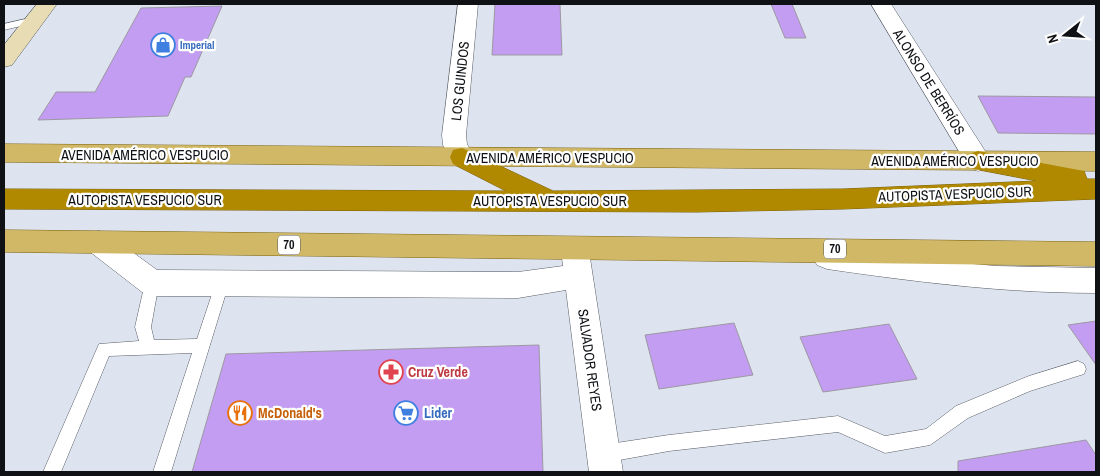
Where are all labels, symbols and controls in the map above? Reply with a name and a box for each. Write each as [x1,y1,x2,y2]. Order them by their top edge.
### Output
north arrow [1040,10,1090,60]
street label: ALONSO DE BERRÍOS [889,25,969,139]
shop icon: Imperial [150,32,176,58]
text: N [1043,32,1062,45]
place label: Imperial [180,38,215,52]
street label: LOS GUINDOS [447,40,473,122]
street label: AVENIDA AMÉRICO VESPUCIO [60,146,229,164]
street label: AVENIDA AMÉRICO VESPUCIO [465,149,634,167]
street label: AVENIDA AMÉRICO VESPUCIO [870,152,1039,170]
street label: AUTOPISTA VESPUCIO SUR [877,182,1032,206]
street label: AUTOPISTA VESPUCIO SUR [67,191,222,209]
street label: AUTOPISTA VESPUCIO SUR [472,192,627,210]
road number: 70 [278,236,300,254]
road number: 70 [824,240,846,258]
street label: SALVADOR REYES [574,308,606,413]
pharmacy icon: Cruz Verde [378,359,404,385]
place label: Cruz Verde [408,363,468,381]
restaurant icon: McDonald's [227,400,253,426]
supermarket icon: Lider [393,400,419,426]
place label: McDonald's [258,404,322,422]
place label: Lider [424,404,453,422]

